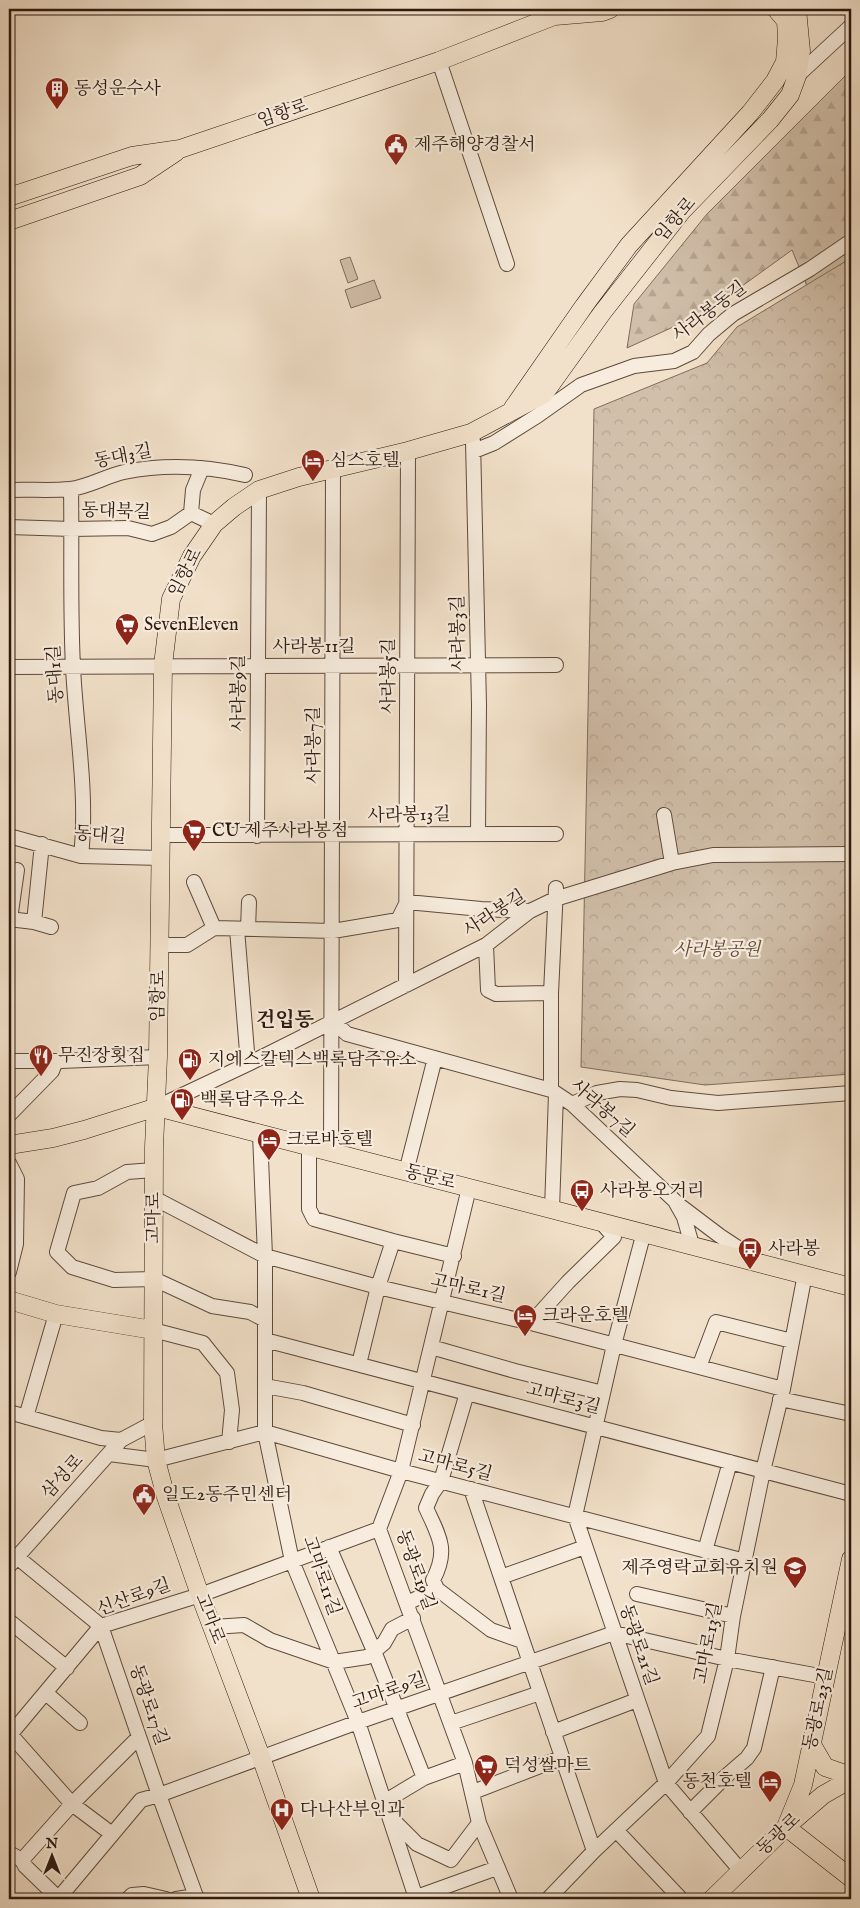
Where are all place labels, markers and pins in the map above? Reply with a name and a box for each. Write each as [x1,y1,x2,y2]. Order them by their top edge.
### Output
building icon: 동성운수사 [44,76,70,110]
place label: 동성운수사 [74,78,162,101]
public building icon: 제주해양경찰서 [383,132,409,166]
place label: 제주해양경찰서 [414,134,536,157]
hotel icon: 심스호텔 [300,448,326,482]
place label: 심스호텔 [330,450,400,473]
supermarket icon: SevenEleven [114,612,140,646]
place label: SevenEleven [144,614,239,637]
supermarket icon: CU 제주사라봉점 [181,818,207,852]
place label: CU 제주사라봉점 [212,820,348,843]
restaurant icon: 무진장횟집 [28,1043,54,1077]
place label: 무진장횟집 [58,1045,145,1068]
fuel station icon: 지에스칼텍스백록담주유소 [177,1047,203,1081]
place label: 지에스칼텍스백록담주유소 [208,1049,417,1072]
fuel station icon: 백록담주유소 [169,1087,195,1121]
place label: 백록담주유소 [200,1089,304,1112]
hotel icon: 크로바호텔 [256,1127,282,1161]
place label: 크로바호텔 [286,1129,373,1152]
bus stop icon: 사라봉오거리 [569,1178,595,1212]
place label: 사라봉오거리 [600,1180,704,1203]
bus stop icon: 사라봉 [737,1236,763,1270]
place label: 사라봉 [768,1238,820,1261]
hotel icon: 크라운호텔 [512,1303,538,1337]
place label: 크라운호텔 [542,1305,629,1328]
public building icon: 일도2동주민센터 [131,1482,157,1516]
place label: 일도2동주민센터 [162,1484,292,1507]
school or university icon: 제주영락교회유치원 [782,1555,808,1589]
place label: 제주영락교회유치원 [622,1557,778,1580]
supermarket icon: 덕성쌀마트 [473,1753,499,1787]
place label: 덕성쌀마트 [504,1755,592,1778]
hotel icon: 동천호텔 [757,1769,783,1803]
place label: 동천호텔 [682,1771,752,1794]
hospital icon: 다나산부인과 [269,1797,295,1831]
place label: 다나산부인과 [300,1799,405,1822]

